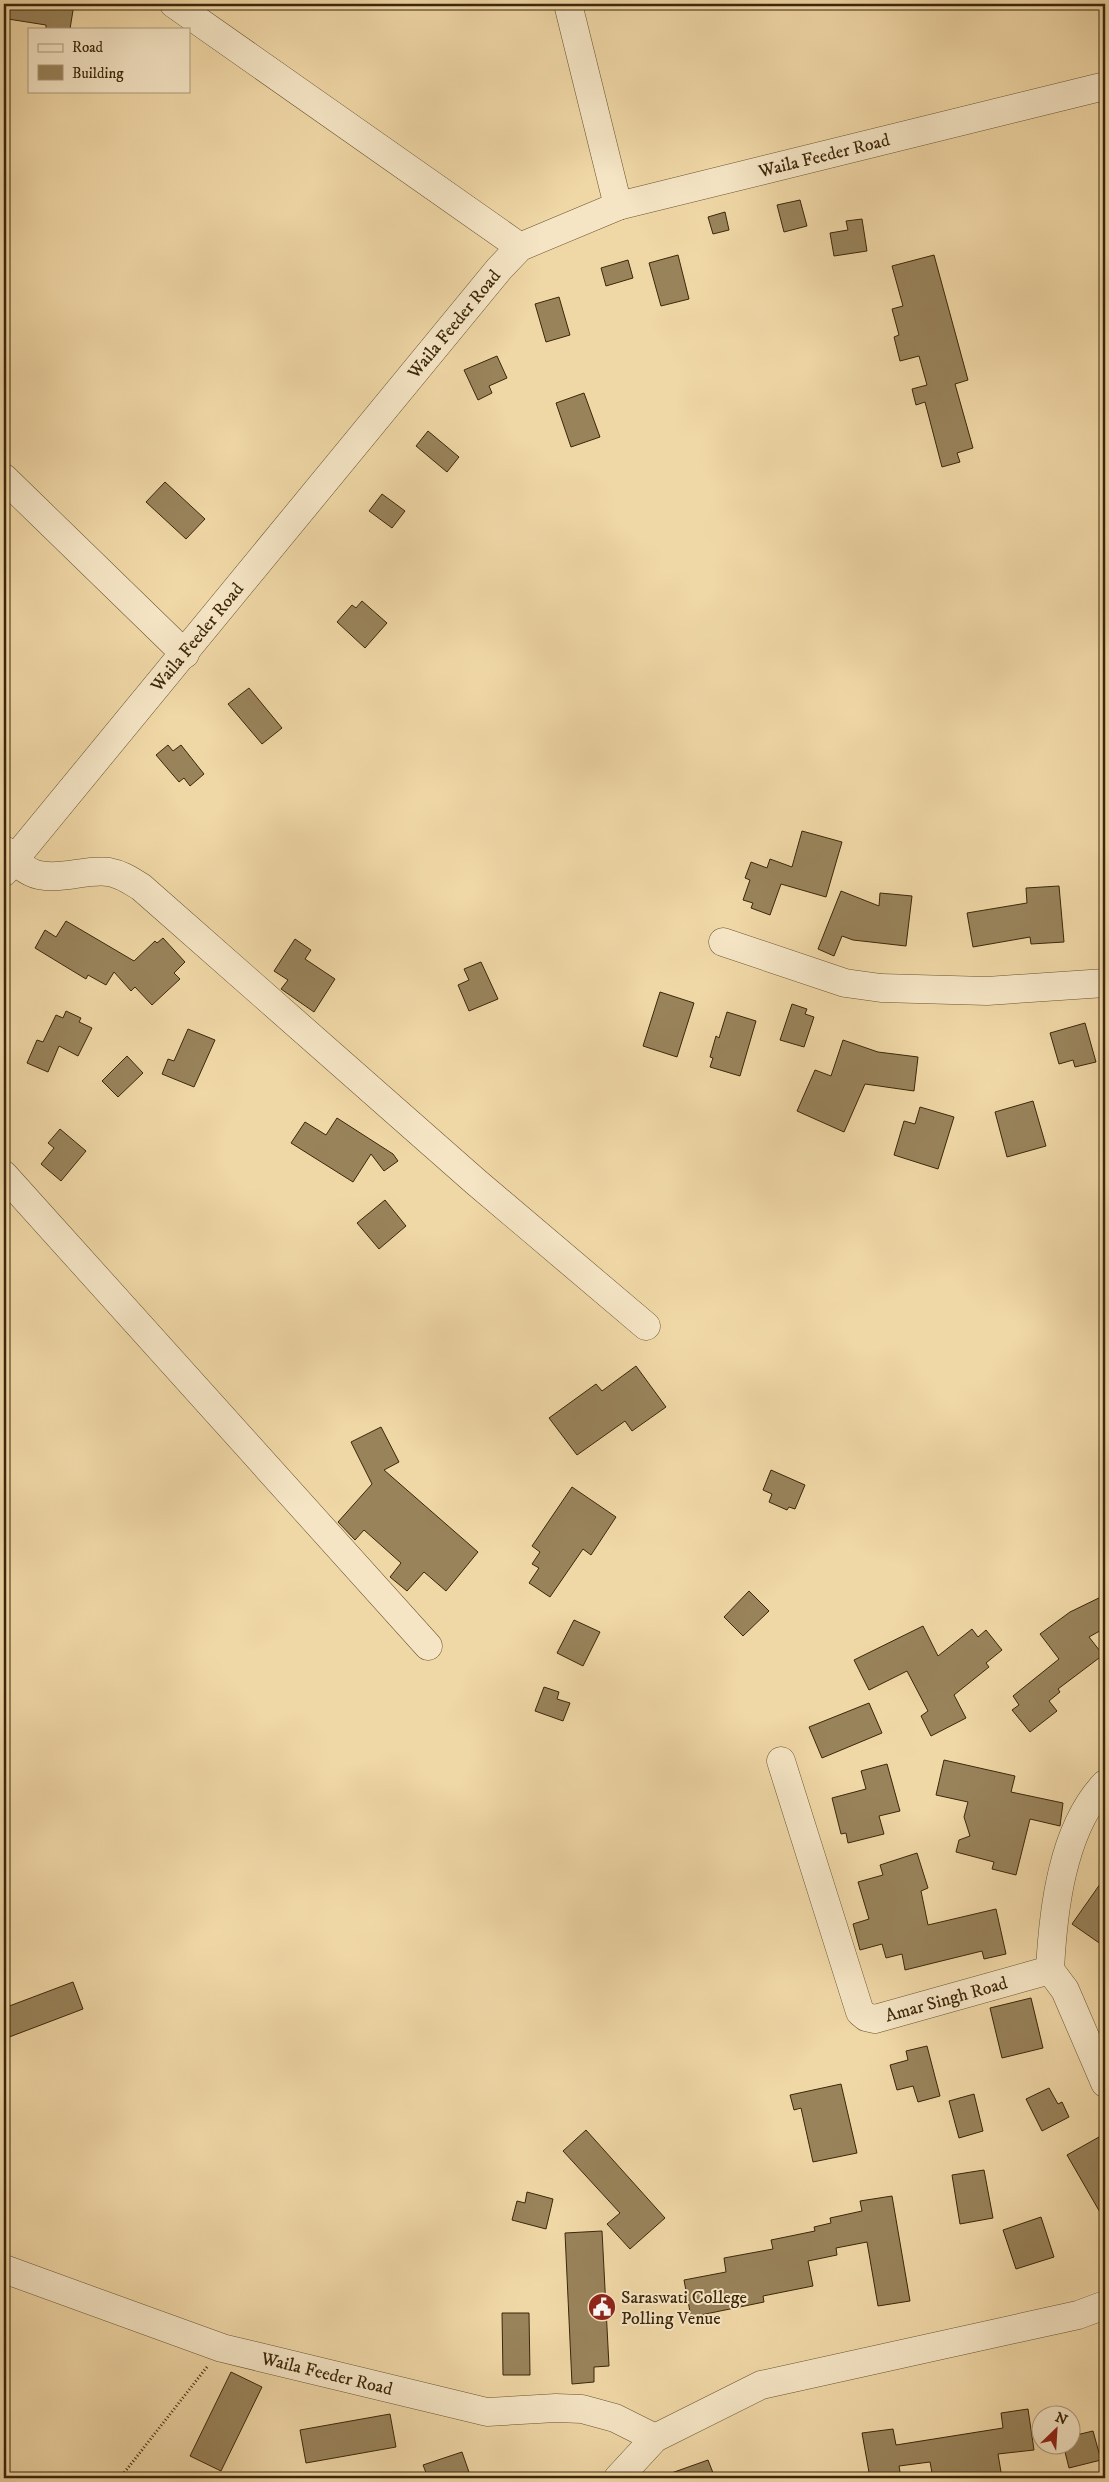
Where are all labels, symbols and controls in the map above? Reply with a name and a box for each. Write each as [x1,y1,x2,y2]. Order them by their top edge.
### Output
legend [28,28,190,92]
text: Road [72,38,104,57]
text: Building [72,64,124,83]
street label: Waila Feeder Road [755,129,892,183]
street label: Waila Feeder Road [403,266,506,384]
street label: Waila Feeder Road [146,579,249,697]
street label: Amar Singh Road [883,1972,1010,2028]
place label: Saraswati College Polling Venue [621,2287,747,2330]
public building icon: Saraswati College Polling Venue [587,2292,617,2322]
street label: Waila Feeder Road [258,2348,395,2401]
north arrow [1032,2404,1082,2454]
text: N [1052,2409,1071,2430]

